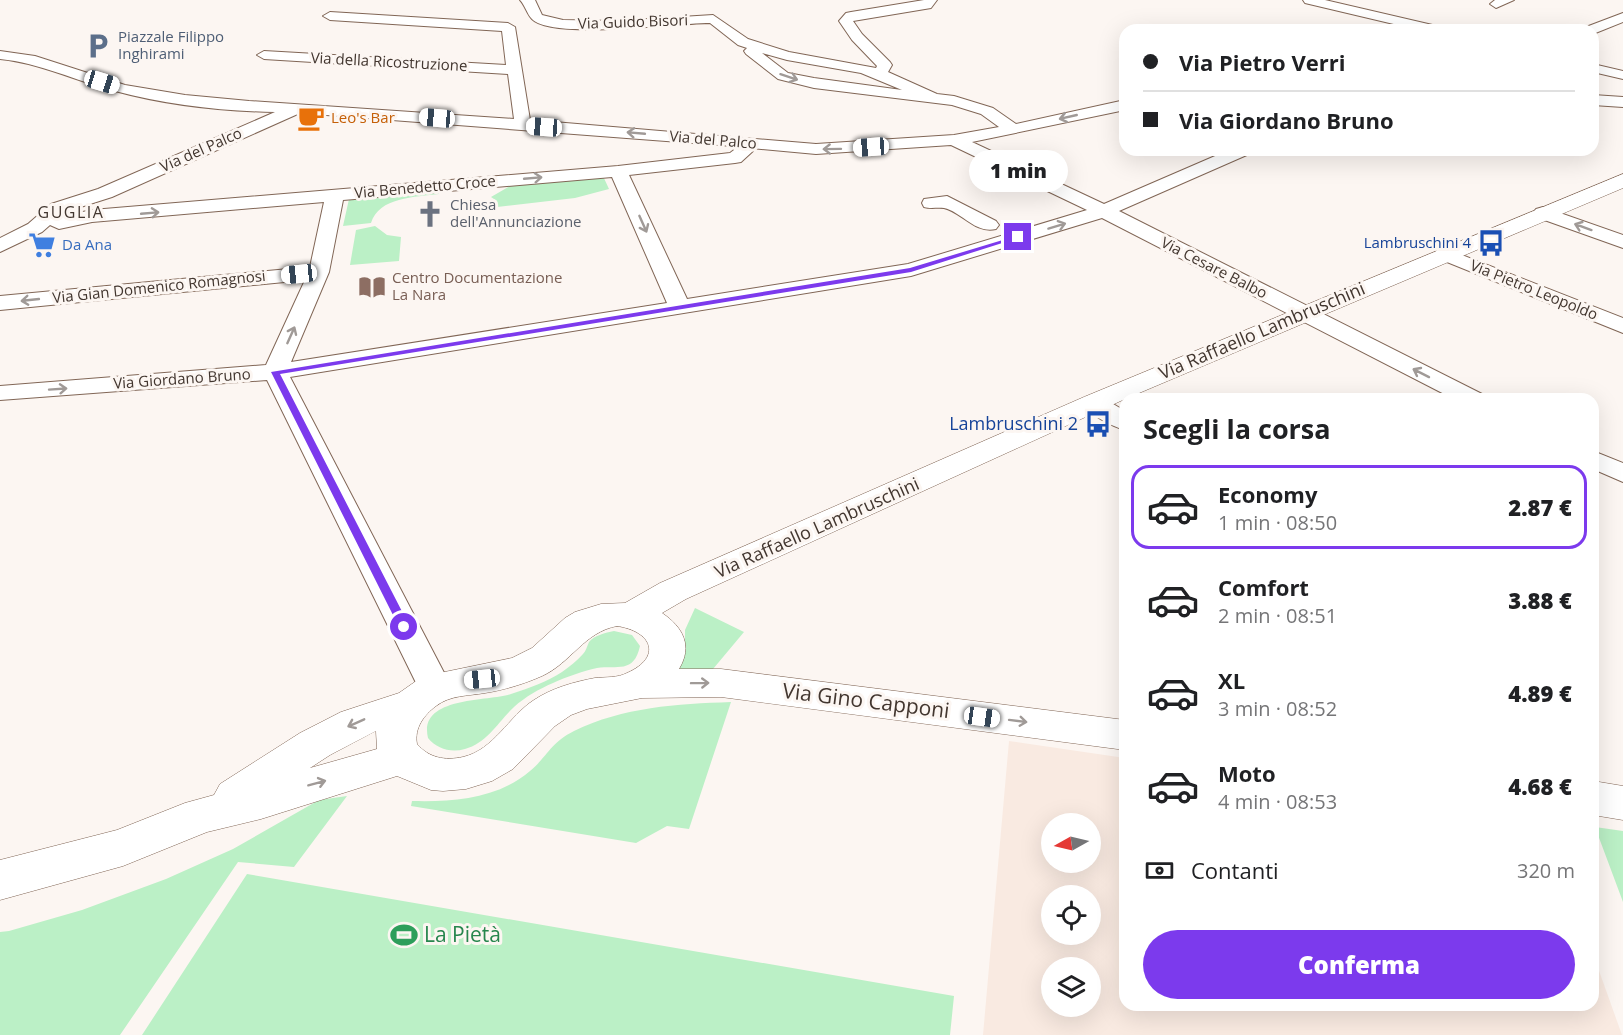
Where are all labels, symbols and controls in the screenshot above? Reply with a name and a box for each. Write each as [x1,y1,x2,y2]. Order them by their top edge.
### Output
street label: Via Guido Bisori [577,9,689,33]
place label: Piazzale Filippo Inghirami [118,26,224,63]
parking icon: Piazzale Filippo Inghirami [83,31,113,61]
street label: Via della Ricostruzione [310,47,468,75]
text: Via Pietro Verri [1179,47,1345,77]
car [82,68,122,96]
one-way arrow [779,72,798,83]
cafe icon: Leo's Bar [296,103,326,133]
text: Via Giordano Bruno [1179,105,1394,135]
place label: Leo's Bar [331,107,395,127]
car [418,107,456,129]
one-way arrow [1059,112,1078,124]
car [525,117,563,137]
street label: Via del Palco [157,122,245,176]
street label: Via del Palco [669,125,758,153]
one-way arrow [627,127,647,138]
car [852,137,890,157]
one-way arrow [823,143,843,155]
callout: 1 min [968,150,1068,192]
text: 1 min [990,157,1047,184]
street label: Via Benedetto Croce [353,170,497,202]
one-way arrow [522,172,542,183]
place label: Chiesa dell'Annunciazione [450,194,582,231]
church icon: Chiesa dell'Annunciazione [415,199,445,229]
district label: GUGLIA [38,201,104,223]
one-way arrow [140,207,160,218]
one-way arrow [637,214,649,232]
one-way arrow [1047,220,1066,231]
one-way arrow [1574,221,1593,232]
route end [1004,223,1031,250]
bus stop icon: Lambruschini 4 [1476,228,1506,258]
supermarket icon: Da Ana [27,230,57,260]
street label: Via Cesare Balbo [1158,232,1271,303]
place label: Lambruschini 4 [1364,232,1471,252]
place label: Da Ana [62,234,112,254]
street label: Via Pietro Leopoldo [1468,254,1601,324]
car [280,263,318,285]
street label: Via Gian Domenico Romagnosi [51,265,266,307]
place label: Centro Documentazione La Nara [392,267,562,304]
library icon: Centro Documentazione La Nara [357,272,387,302]
street label: Via Raffaello Lambruschini [1155,276,1368,384]
one-way arrow [21,295,41,306]
one-way arrow [286,327,297,345]
street label: Via Giordano Bruno [113,363,251,393]
one-way arrow [1413,366,1431,378]
one-way arrow [48,383,68,394]
bus stop icon: Lambruschini 2 [1083,409,1113,439]
text: Scegli la corsa [1143,410,1331,447]
place label: Lambruschini 2 [949,411,1078,435]
street label: Via Raffaello Lambruschini [710,471,923,583]
text: Economy [1218,479,1317,509]
icon: car [1146,480,1200,534]
text: 2.87 € [1508,492,1572,522]
text: 1 min · 08:50 [1218,509,1337,536]
text: Comfort [1218,572,1309,602]
icon: car [1146,573,1200,627]
text: 3.88 € [1508,585,1572,615]
text: 2 min · 08:51 [1218,602,1337,629]
route start [390,613,417,640]
text: XL [1218,665,1245,695]
icon: car [1146,666,1200,720]
car [463,668,501,690]
street label: Via Gino Capponi [781,676,951,724]
one-way arrow [689,677,709,689]
text: 4.89 € [1508,678,1572,708]
text: 3 min · 08:52 [1218,695,1337,722]
car [963,706,1001,728]
one-way arrow [1008,716,1027,727]
one-way arrow [348,718,366,729]
text: Moto [1218,758,1276,788]
icon: car [1146,759,1200,813]
text: 4.68 € [1508,771,1572,801]
one-way arrow [307,777,326,788]
text: 4 min · 08:53 [1218,788,1337,815]
north arrow [1041,813,1101,873]
map controls [1041,813,1101,1017]
icon: cash [1143,854,1176,887]
text: Contanti [1191,855,1279,885]
text: 320 m [1517,857,1575,884]
button: locate [1041,885,1101,945]
sports icon: La Pietà [389,920,419,950]
place label: La Pietà [424,920,501,948]
button: Conferma [1143,930,1575,999]
button: layers [1041,957,1101,1017]

